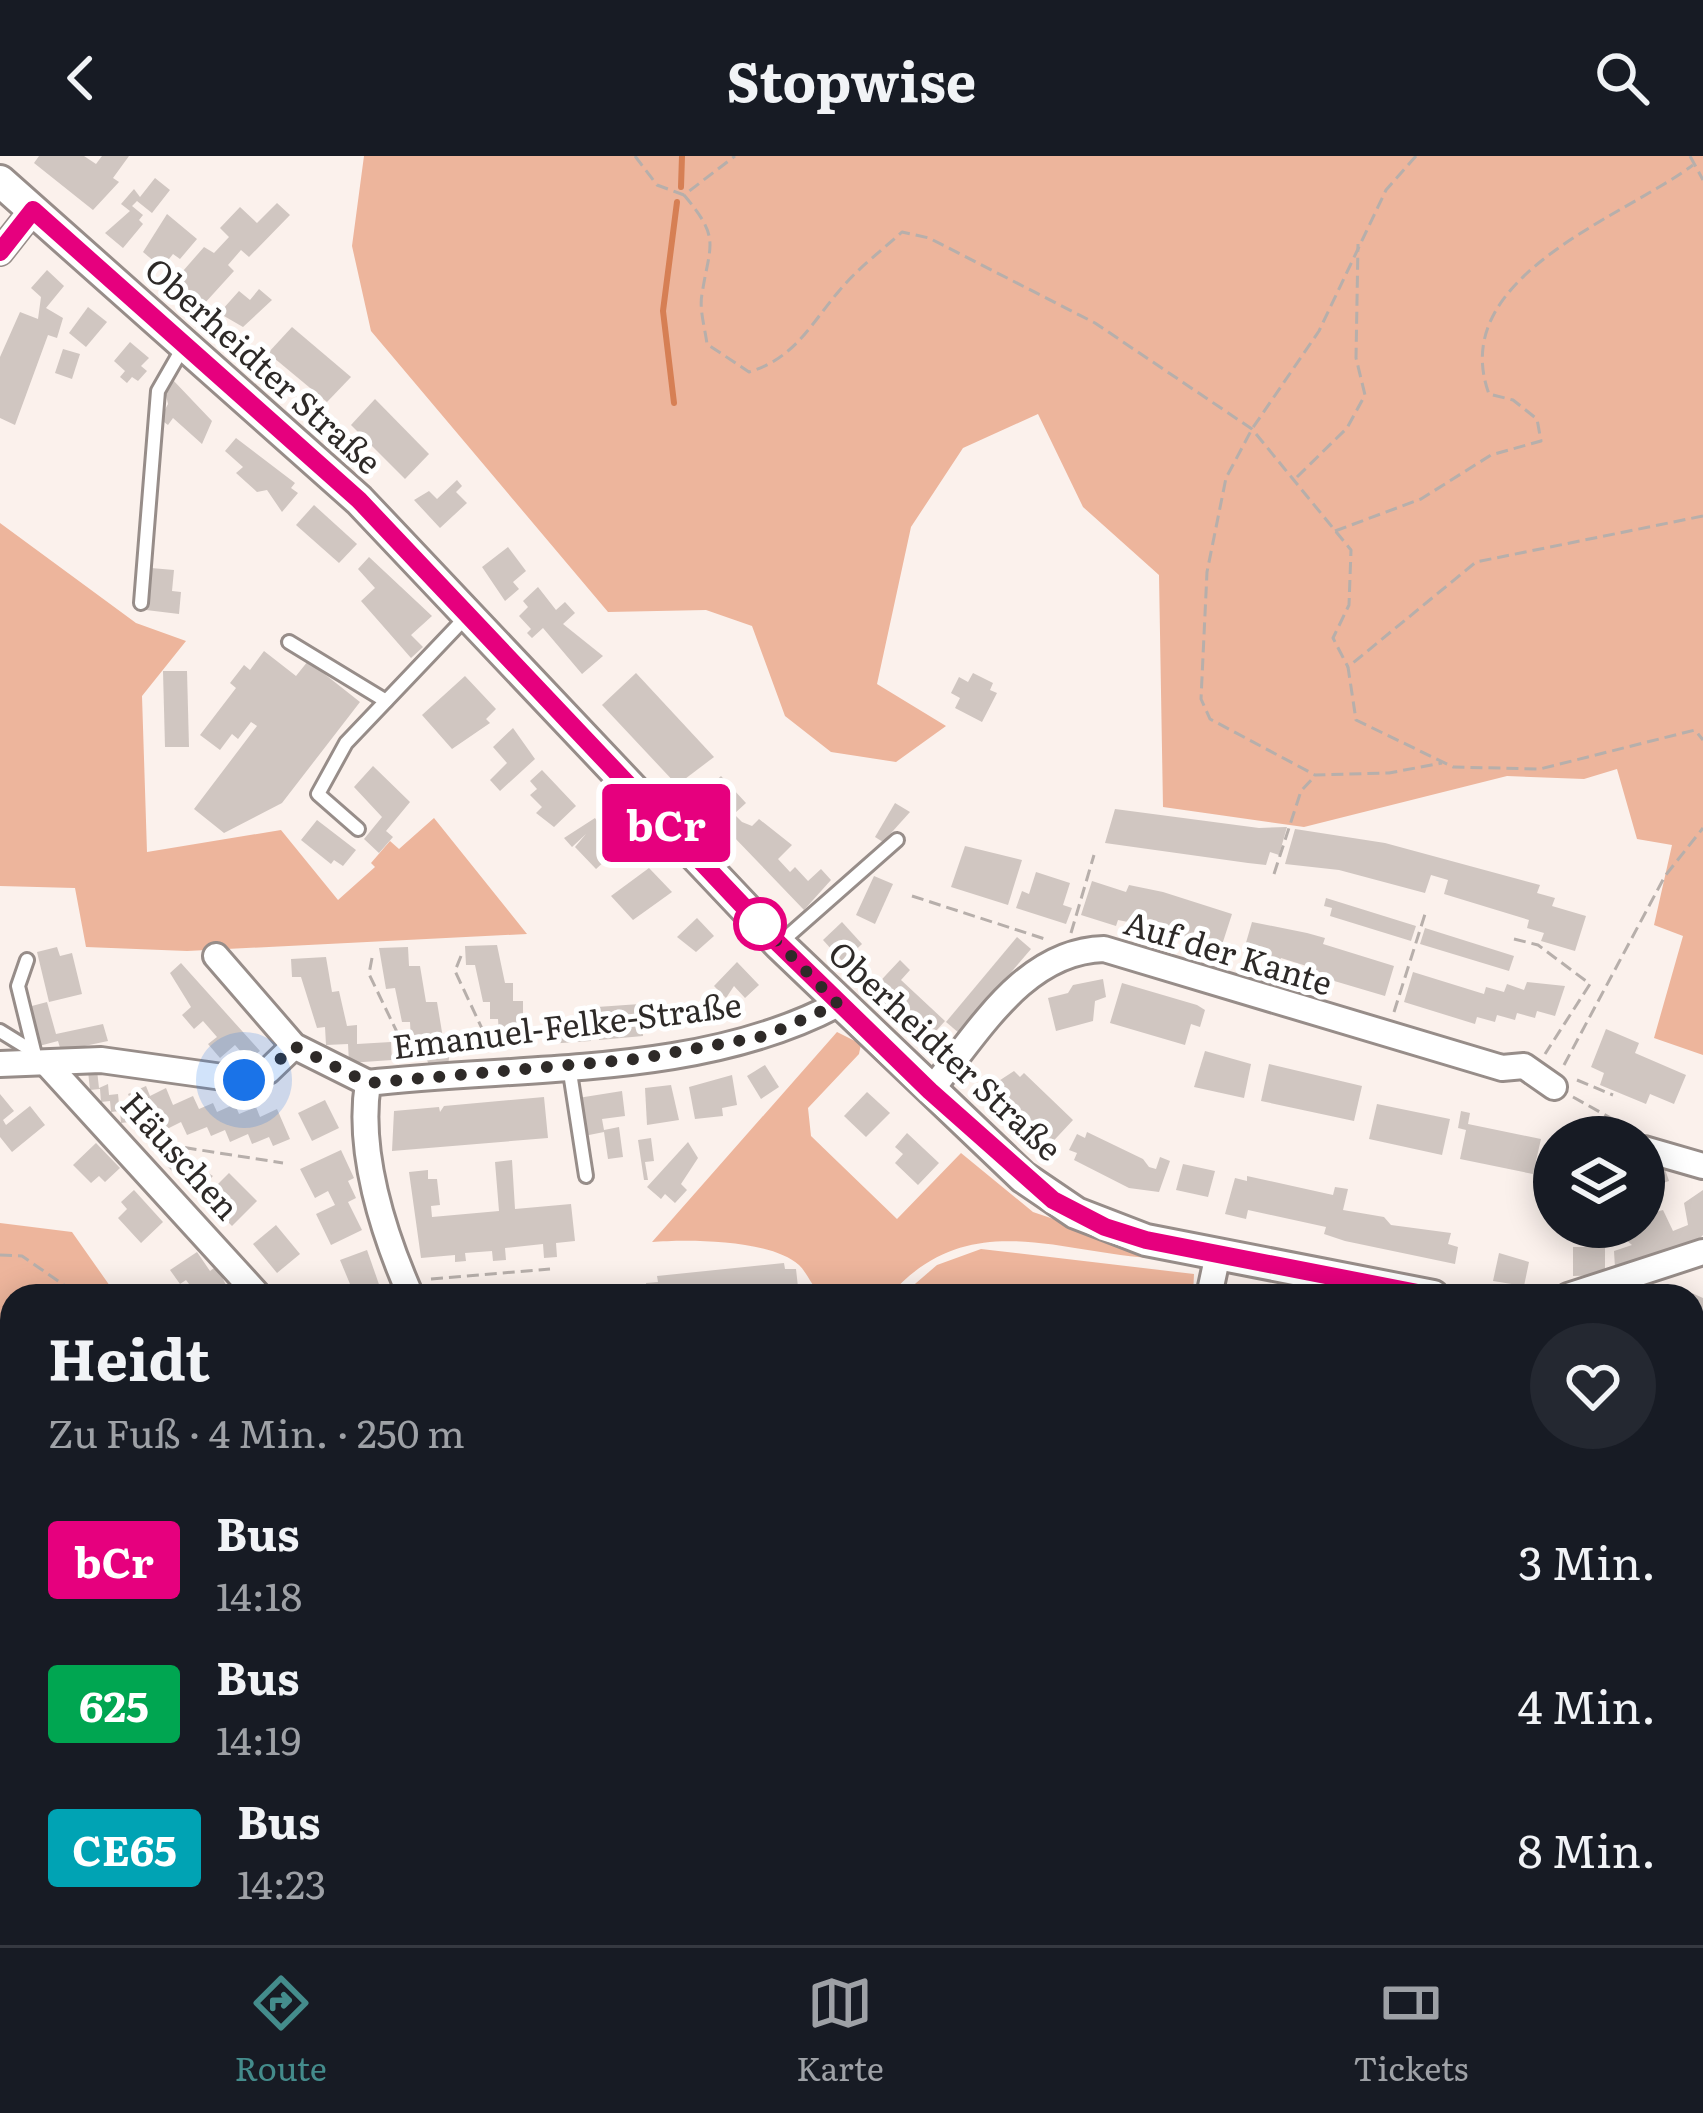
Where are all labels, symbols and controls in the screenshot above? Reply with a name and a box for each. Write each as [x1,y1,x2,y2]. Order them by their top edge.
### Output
text: Stopwise [727,38,976,119]
icon: back [48,45,114,111]
icon: search [1589,45,1655,111]
street label: Oberheidter Straße [135,244,394,484]
line badge: bCr [597,784,735,862]
text: bCr [626,792,706,854]
street label: Auf der Kante [1119,896,1339,1005]
unlabelled marker [735,899,785,949]
street label: Oberheidter Straße [819,928,1074,1171]
street label: Emanuel-Felke-Straße [390,978,744,1069]
your location [214,1050,274,1110]
street label: Häuschen [111,1080,253,1229]
map controls [1533,1116,1665,1248]
button: layers [1533,1116,1665,1248]
text: Heidt [48,1314,210,1399]
button: heart [1530,1323,1656,1449]
text: Zu Fuß · 4 Min. · 250 m [48,1402,465,1460]
text: Bus [216,1498,300,1565]
text: 3 Min. [1518,1527,1656,1594]
text: bCr [74,1529,154,1591]
text: 14:18 [216,1565,302,1623]
text: Bus [216,1642,300,1709]
text: 4 Min. [1518,1671,1656,1738]
text: 625 [79,1673,149,1735]
text: 14:19 [216,1709,301,1767]
text: Bus [237,1786,321,1853]
text: 8 Min. [1518,1815,1656,1882]
text: CE65 [72,1817,177,1879]
text: 14:23 [237,1853,326,1911]
tab: Route [235,1970,327,2091]
tab: Karte [796,1970,884,2091]
tab: Tickets [1353,1970,1468,2091]

